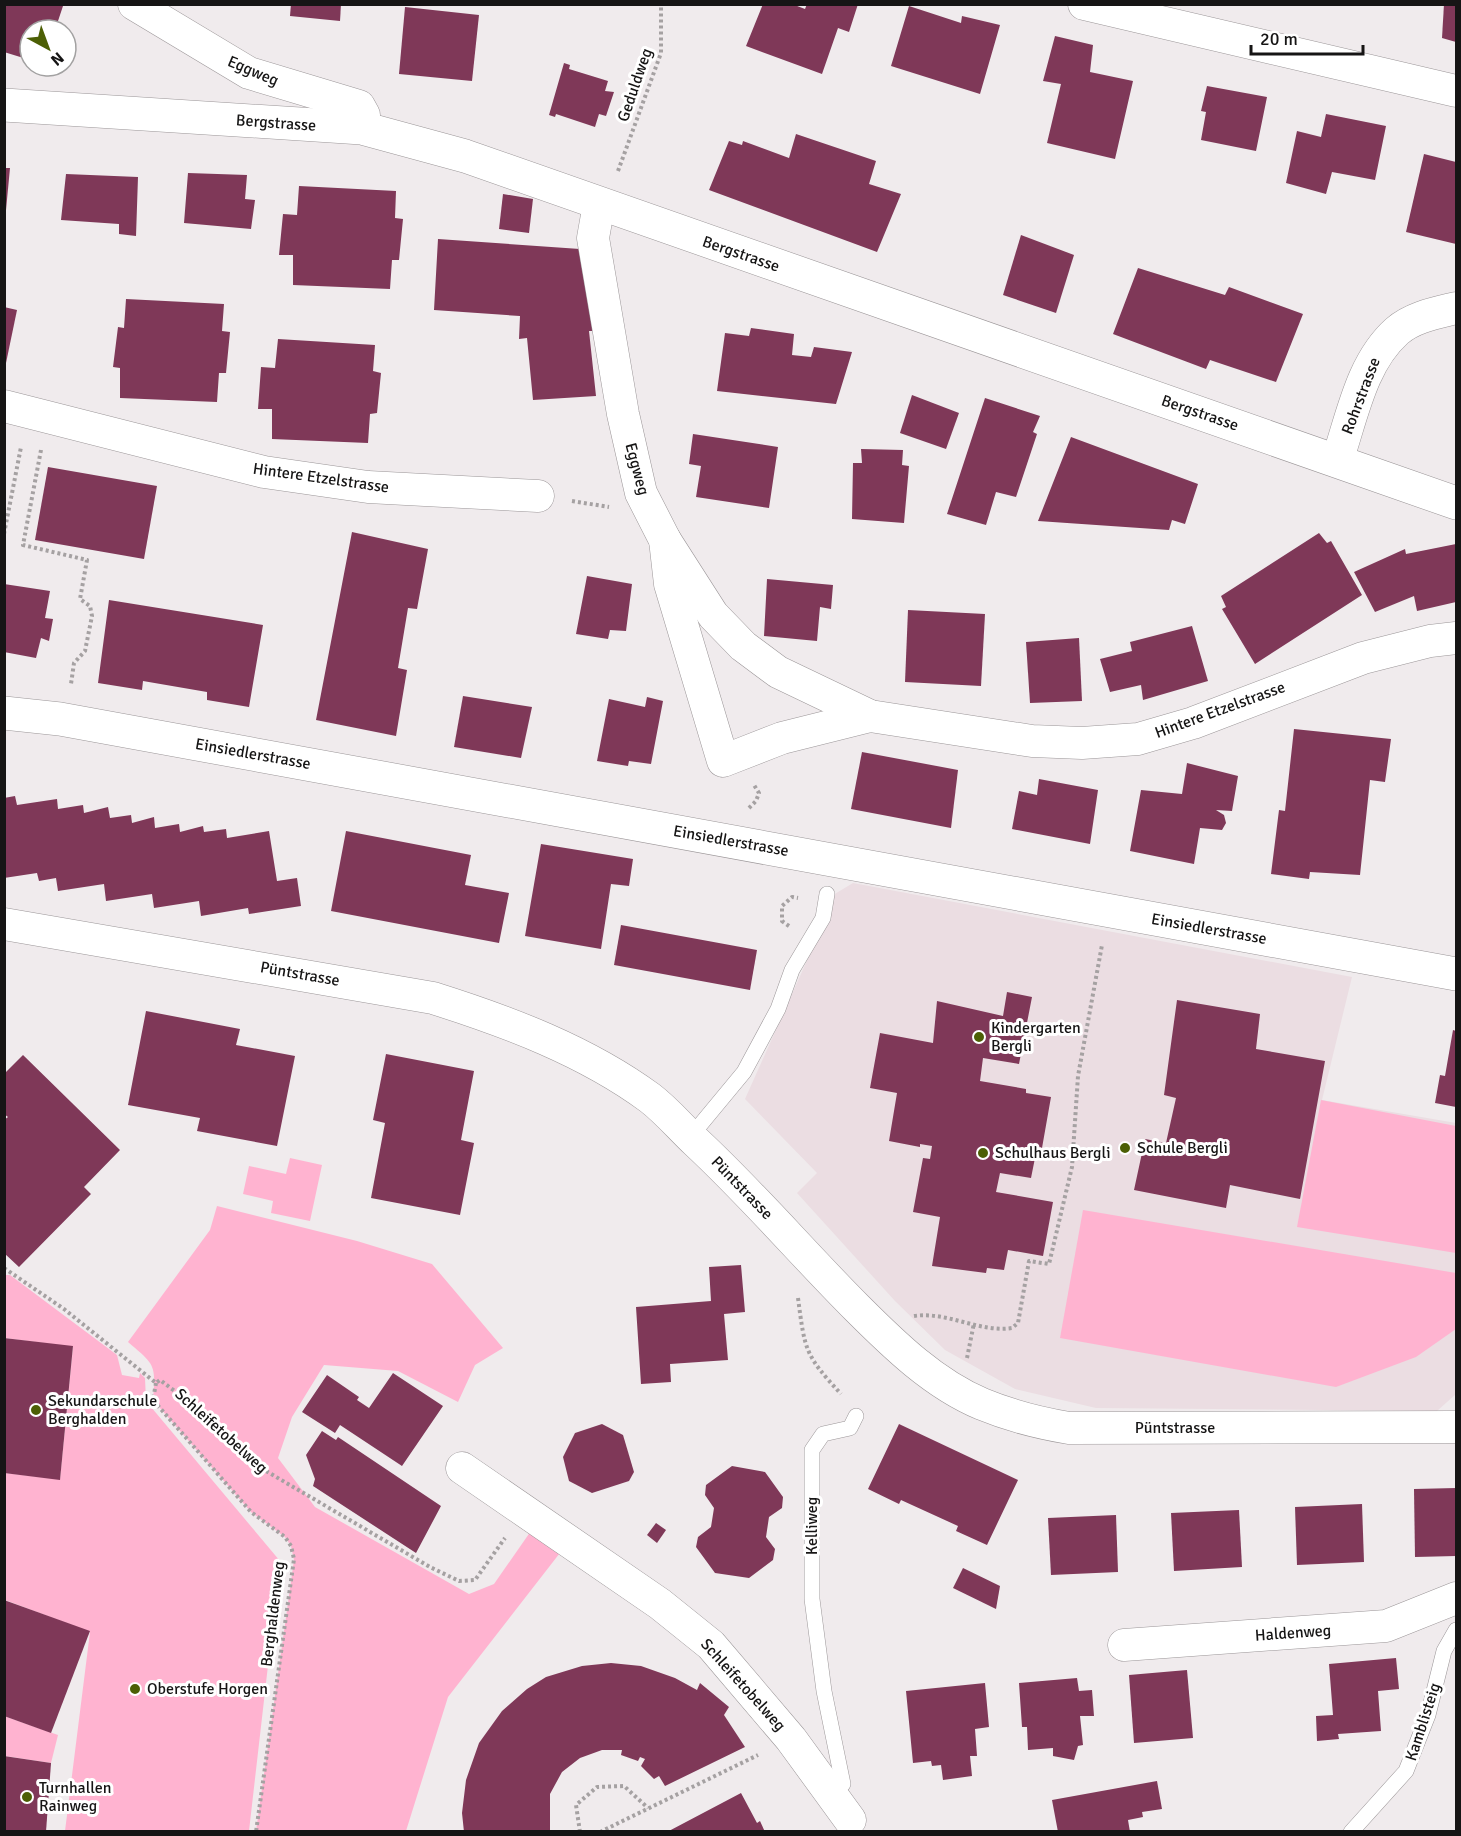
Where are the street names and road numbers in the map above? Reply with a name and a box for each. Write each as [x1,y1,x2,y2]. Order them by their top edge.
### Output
street label: Geduldweg [613,46,657,124]
street label: Eggweg [224,51,282,91]
street label: Bergstrasse [235,110,317,136]
street label: Bergstrasse [700,231,782,277]
street label: Rohrstrasse [1337,355,1385,437]
street label: Bergstrasse [1159,390,1241,436]
street label: Eggweg [620,441,654,497]
street label: Hintere Etzelstrasse [252,459,390,497]
street label: Hintere Etzelstrasse [1152,677,1288,743]
street label: Einsiedlerstrasse [194,734,312,774]
street label: Einsiedlerstrasse [672,821,790,861]
street label: Einsiedlerstrasse [1150,909,1268,949]
street label: Püntstrasse [259,957,341,991]
street label: Püntstrasse [707,1152,777,1224]
street label: Schleifetobelweg [171,1384,271,1478]
street label: Püntstrasse [1135,1418,1215,1438]
street label: Kelliweg [802,1497,822,1555]
street label: Berghaldenweg [257,1560,289,1668]
street label: Haldenweg [1254,1620,1332,1646]
street label: Schleifetobelweg [696,1635,790,1735]
street label: Kamblisteig [1401,1680,1445,1764]

